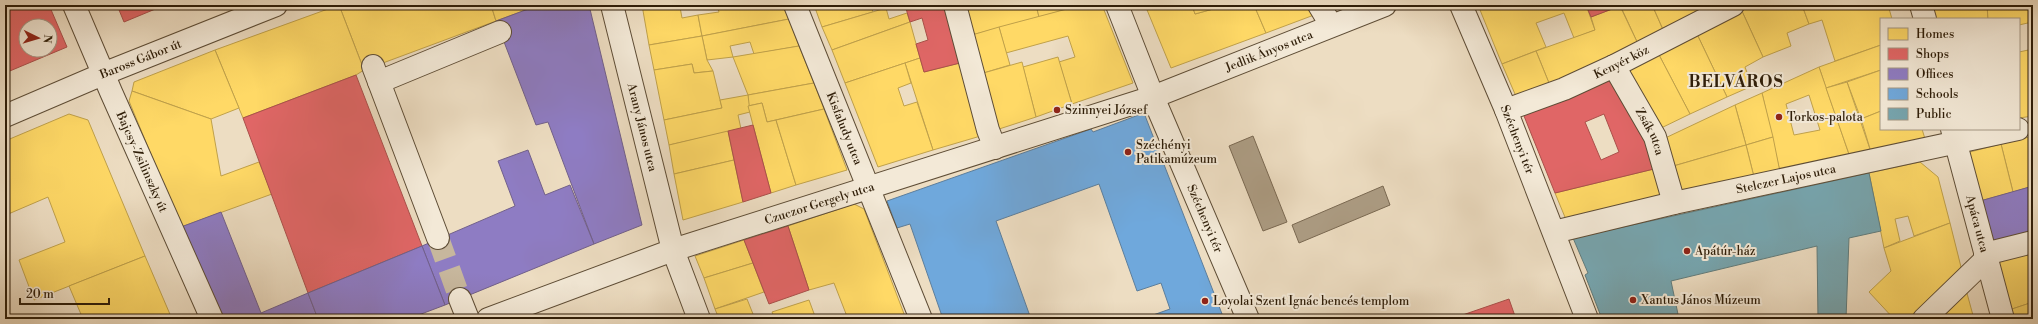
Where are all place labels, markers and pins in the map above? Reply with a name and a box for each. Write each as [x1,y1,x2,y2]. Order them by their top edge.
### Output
place label: Szinnyei József [1065,103,1148,118]
marker: Szinnyei József [1052,105,1062,115]
place label: Torkos-palota [1787,110,1864,125]
marker: Torkos-palota [1774,112,1784,122]
place label: Széchényi Patikamúzeum [1136,138,1218,167]
marker: Széchényi Patikamúzeum [1123,147,1133,157]
place label: Apátúr-ház [1694,244,1756,259]
marker: Apátúr-ház [1682,246,1692,256]
place label: Xantus János Múzeum [1640,293,1761,308]
place label: Loyolai Szent Ignác bencés templom [1213,294,1410,309]
marker: Xantus János Múzeum [1628,295,1638,305]
marker: Loyolai Szent Ignác bencés templom [1200,296,1210,306]

